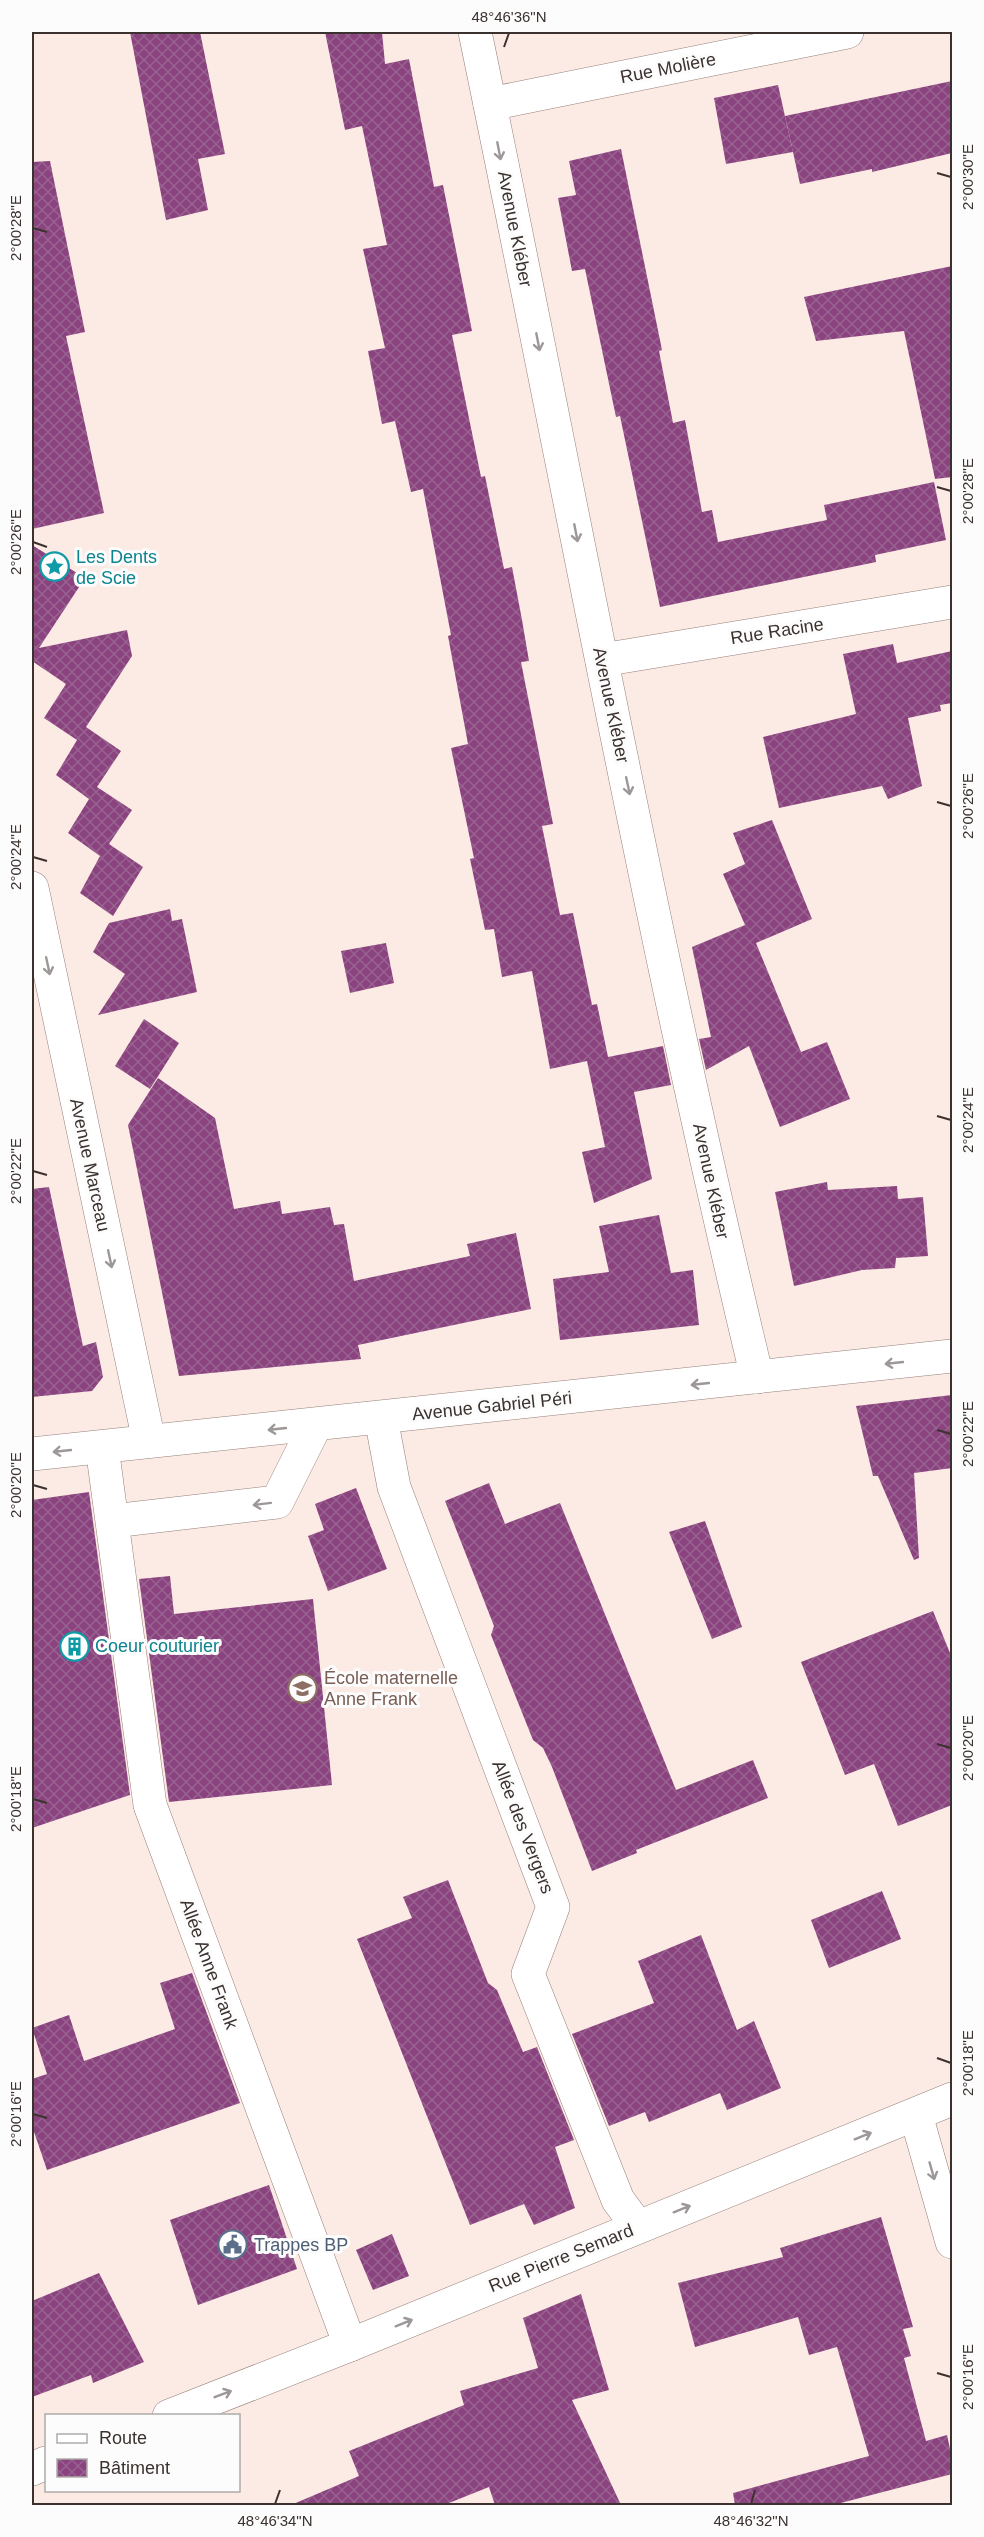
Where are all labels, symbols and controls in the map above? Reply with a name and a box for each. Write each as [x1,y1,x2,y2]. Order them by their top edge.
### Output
text: 48°46'36"N [471,8,547,25]
street label: Rue Molière [618,49,718,87]
one-way arrow [494,140,505,160]
text: 2°00'30"E [959,144,976,210]
street label: Avenue Kléber [494,169,536,289]
text: 2°00'28"E [7,195,24,261]
one-way arrow [532,332,544,351]
text: 2°00'28"E [959,458,976,524]
text: 2°00'26"E [7,509,24,575]
one-way arrow [571,523,582,542]
place label: Les Dents de Scie [76,547,157,588]
place icon: Les Dents de Scie [39,551,71,583]
street label: Rue Racine [729,614,825,648]
street label: Avenue Kléber [589,645,633,765]
text: 2°00'26"E [959,773,976,839]
one-way arrow [623,775,634,795]
text: 2°00'24"E [7,824,24,890]
one-way arrow [43,955,54,975]
text: 2°00'24"E [959,1087,976,1153]
street label: Avenue Marceau [66,1097,114,1233]
street label: Avenue Kléber [689,1121,733,1241]
text: 2°00'22"E [7,1138,24,1204]
one-way arrow [105,1249,116,1268]
one-way arrow [885,1358,905,1369]
one-way arrow [691,1378,711,1389]
street label: Avenue Gabriel Péri [411,1388,573,1424]
text: 2°00'22"E [959,1401,976,1467]
one-way arrow [267,1424,287,1435]
one-way arrow [53,1446,72,1457]
text: 2°00'20"E [7,1452,24,1518]
one-way arrow [253,1498,272,1509]
building icon: Coeur couturier [58,1630,90,1662]
place label: Coeur couturier [95,1636,219,1656]
place label: École maternelle Anne Frank [324,1668,458,1709]
school or university icon: École maternelle Anne Frank [287,1672,319,1704]
text: 2°00'20"E [959,1715,976,1781]
street label: Allée des Vergers [488,1758,558,1896]
text: 2°00'18"E [7,1766,24,1832]
street label: Allée Anne Frank [176,1896,242,2033]
text: 2°00'18"E [959,2030,976,2096]
text: 2°00'16"E [7,2081,24,2147]
one-way arrow [853,2130,872,2141]
one-way arrow [927,2162,938,2181]
one-way arrow [672,2203,691,2214]
street label: Rue Pierre Semard [486,2220,636,2296]
public building icon: Trappes BP [217,2229,249,2261]
place label: Trappes BP [254,2235,348,2255]
one-way arrow [395,2317,413,2328]
text: 2°00'16"E [959,2344,976,2410]
one-way arrow [213,2388,232,2399]
legend [45,2414,240,2492]
text: Route [99,2428,147,2448]
text: Bâtiment [99,2458,170,2478]
text: 48°46'34"N [237,2512,313,2529]
text: 48°46'32"N [713,2512,789,2529]

